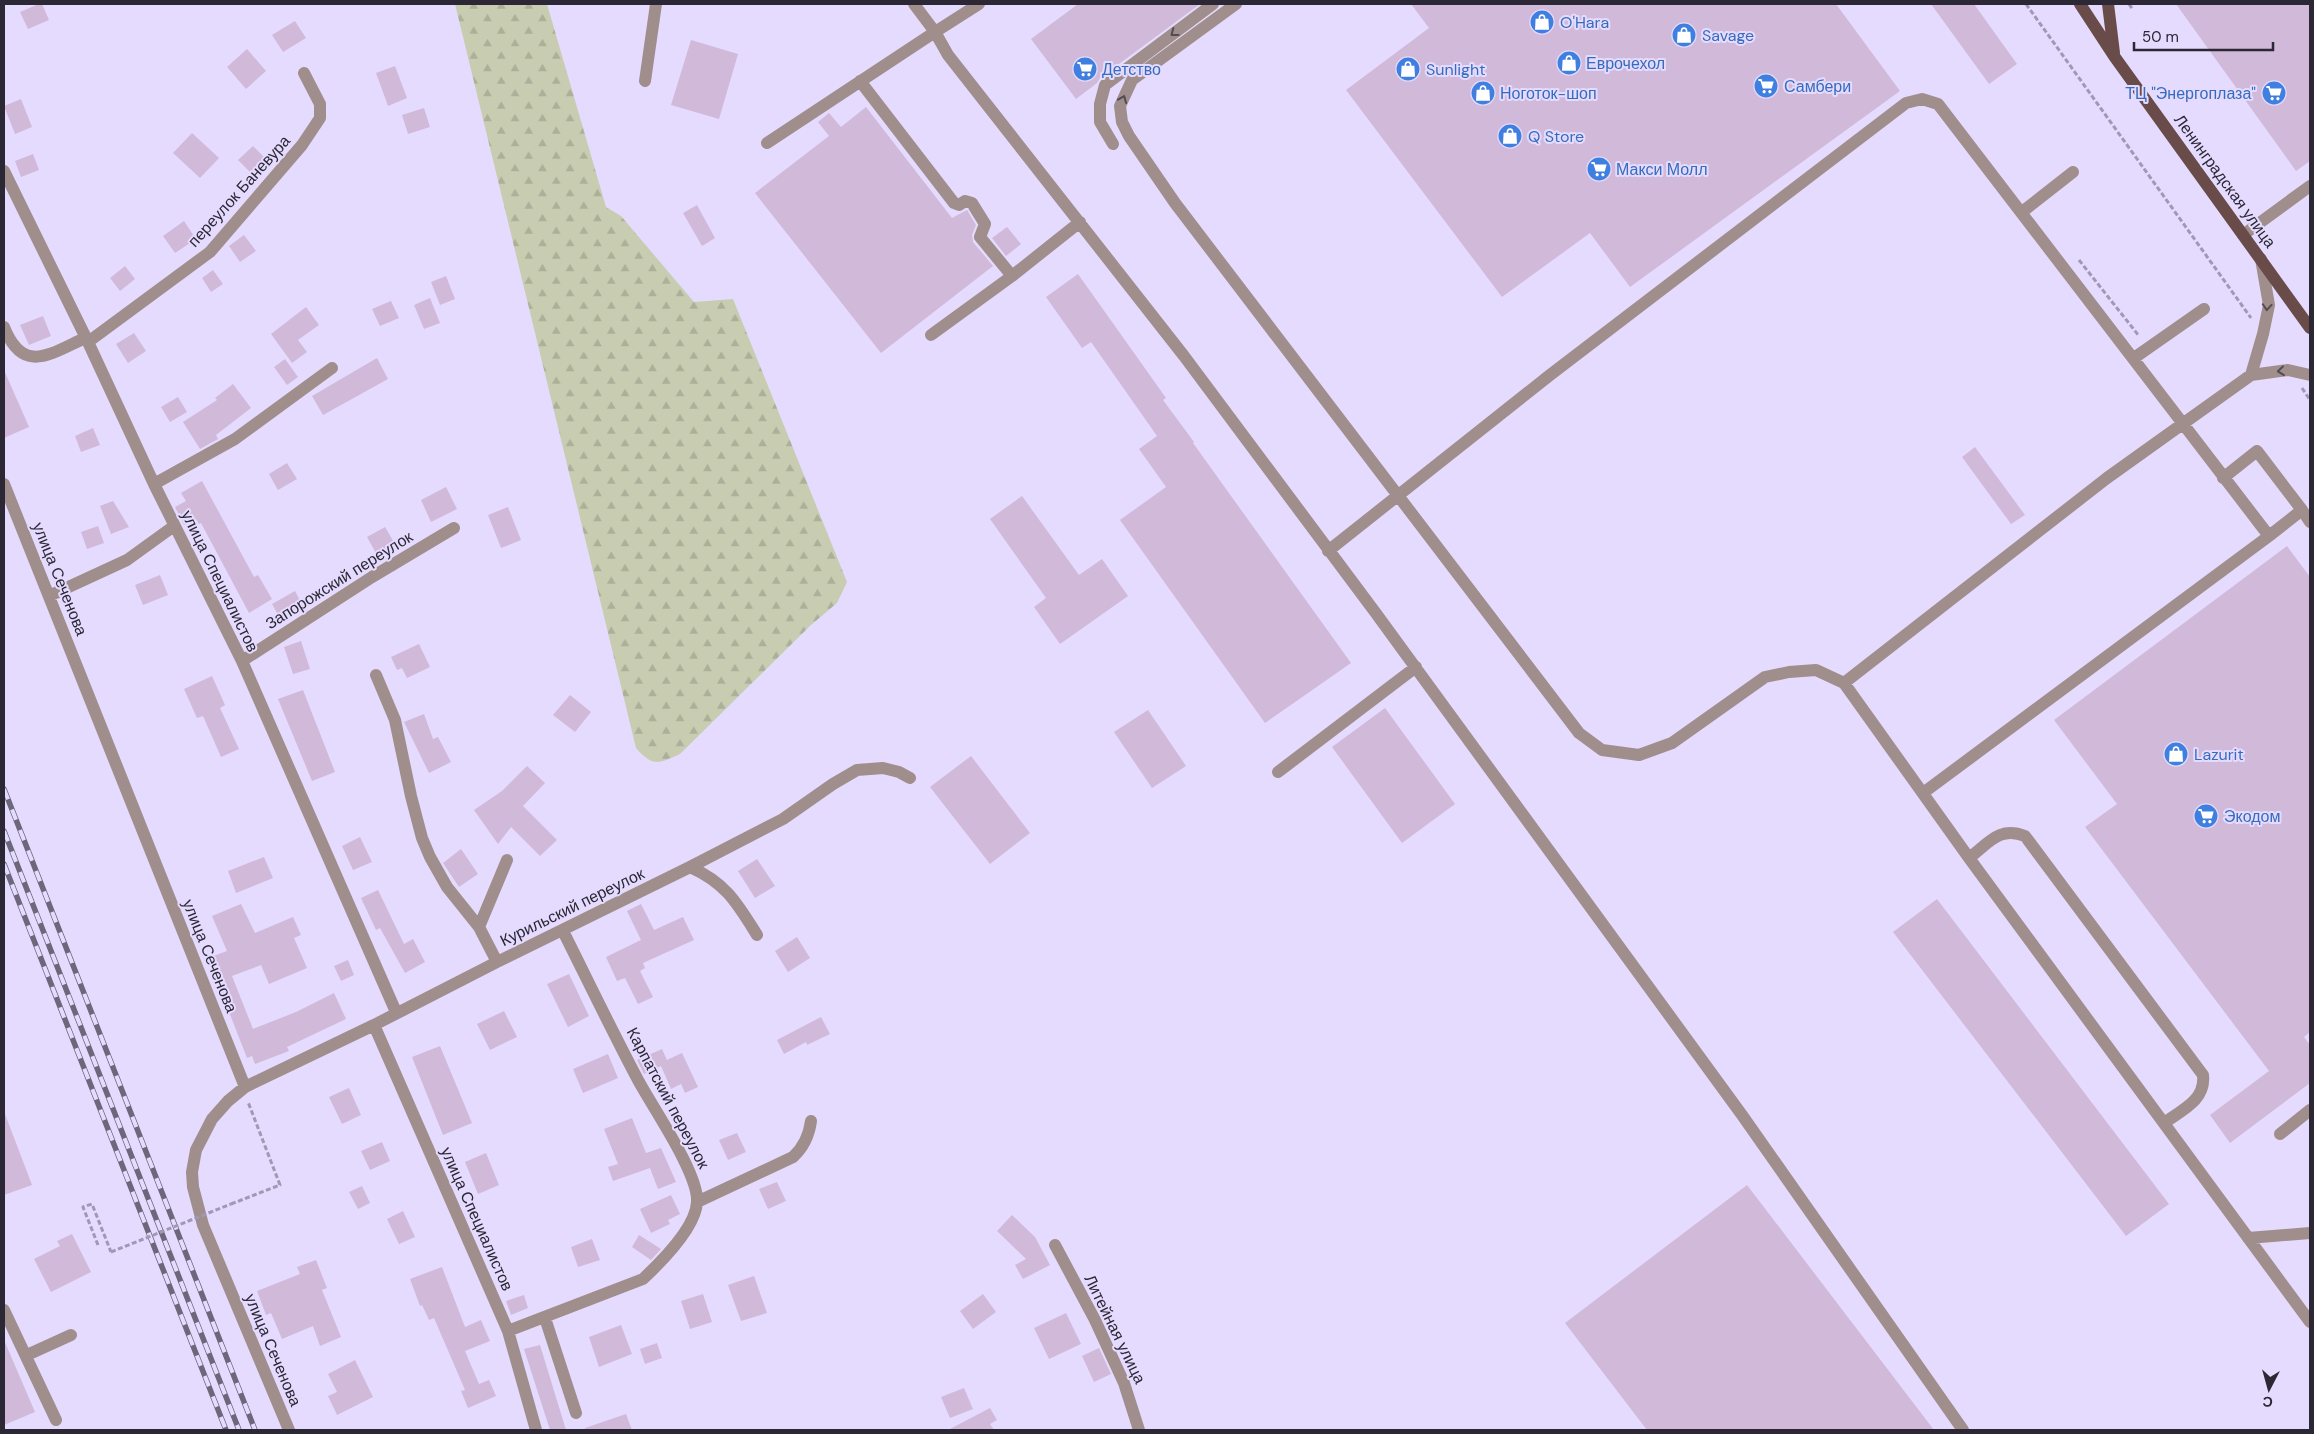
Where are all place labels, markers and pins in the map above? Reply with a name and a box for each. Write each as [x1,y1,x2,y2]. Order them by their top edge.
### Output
shop icon: O'Hara [1529,9,1555,35]
place label: O'Hara [1560,12,1609,33]
shop icon: Savage [1671,22,1697,48]
place label: Savage [1702,25,1754,46]
shop icon: Еврочехол [1556,50,1582,76]
place label: Еврочехол [1586,53,1665,74]
supermarket icon: Детство [1072,56,1098,82]
shop icon: Sunlight [1395,56,1421,82]
place label: Детство [1102,59,1161,80]
place label: Sunlight [1426,59,1485,80]
supermarket icon: Самбери [1753,73,1779,99]
place label: Самбери [1784,76,1851,97]
shop icon: Ноготок-шоп [1470,80,1496,106]
supermarket icon: ТЦ "Энергоплаза" [2261,80,2287,106]
place label: Ноготок-шоп [1500,83,1597,104]
place label: ТЦ "Энергоплаза" [2125,83,2256,104]
shop icon: Q Store [1497,123,1523,149]
place label: Q Store [1528,126,1584,147]
supermarket icon: Макси Молл [1586,156,1612,182]
place label: Макси Молл [1616,159,1708,180]
shop icon: Lazurit [2163,741,2189,767]
place label: Lazurit [2194,744,2244,765]
supermarket icon: Экодом [2193,803,2219,829]
place label: Экодом [2224,806,2280,827]

